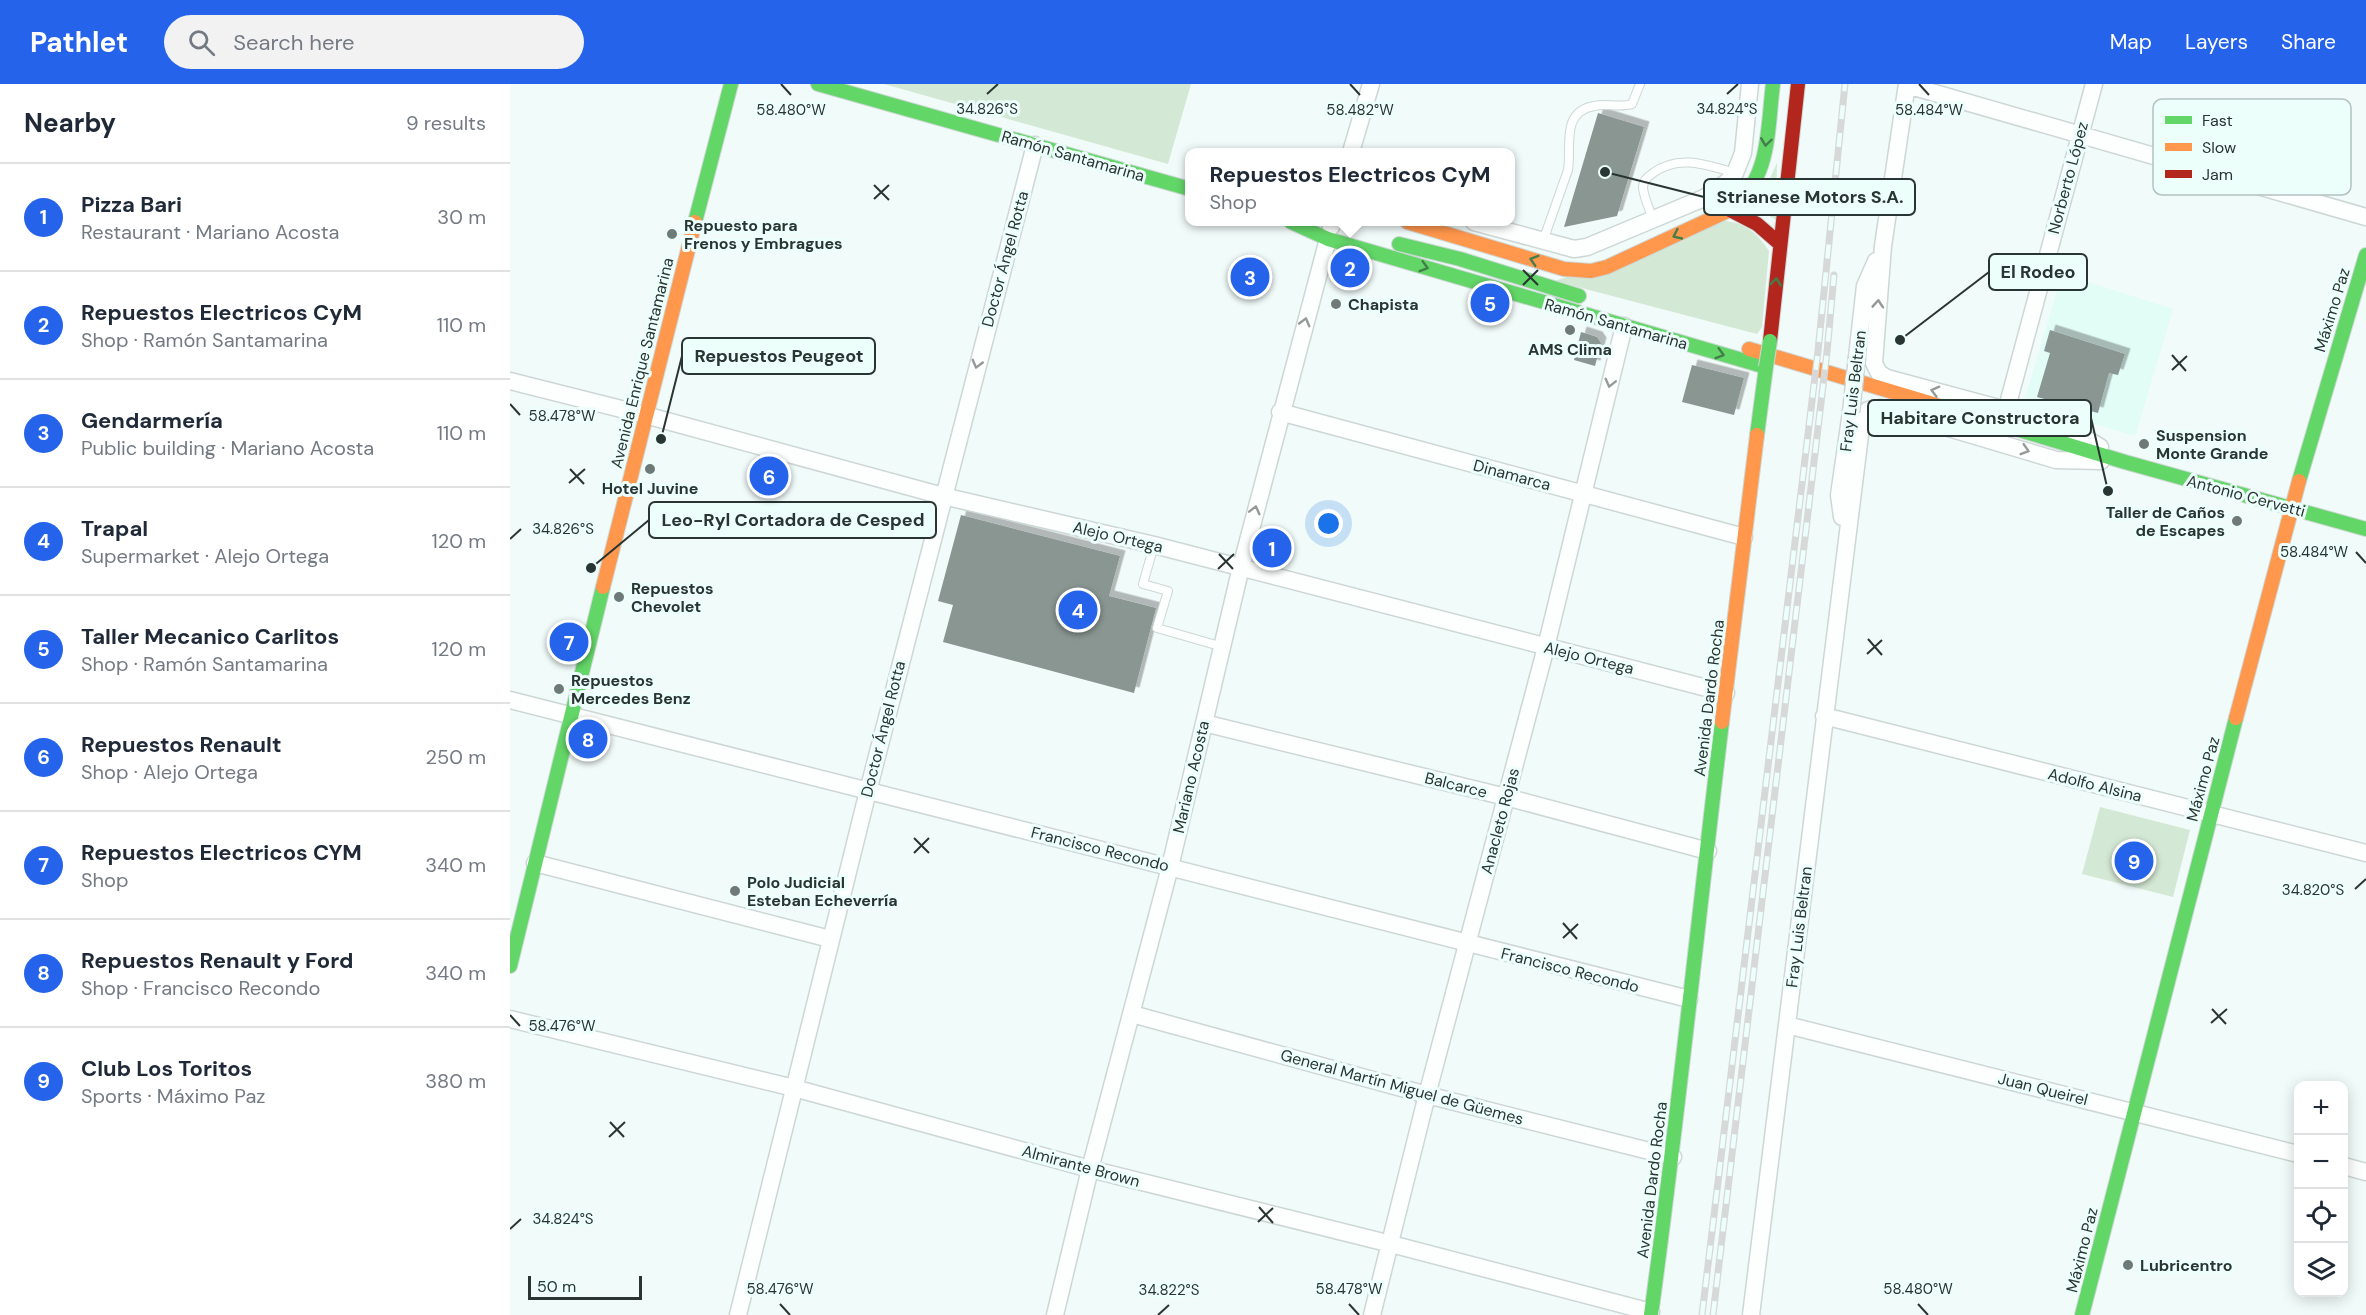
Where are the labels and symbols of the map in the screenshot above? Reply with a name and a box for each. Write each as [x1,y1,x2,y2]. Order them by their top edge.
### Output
text: 34.826°S [956,99,1018,119]
text: 34.824°S [1696,99,1758,119]
legend [2153,99,2351,195]
text: 58.480°W [756,100,826,120]
text: 58.482°W [1326,100,1394,120]
text: 58.484°W [1895,100,1964,120]
text: Fast [2202,110,2233,131]
street label: Norberto López [2043,120,2093,236]
street label: Ramón Santamarina [999,126,1147,186]
text: Slow [2202,137,2236,158]
one-way arrow [1760,138,1773,147]
text: Jam [2202,164,2233,185]
callout: Strianese Motors S.A. [1704,179,1915,215]
text: Strianese Motors S.A. [1716,185,1904,209]
street label: Doctor Ángel Rotta [977,189,1033,329]
place label: Repuesto para Frenos y Embragues [684,215,843,254]
marker: Repuesto para Frenos y Embragues [665,227,679,241]
one-way arrow [1673,228,1684,240]
pin: 2 [1330,246,1370,291]
pin: 3 [1230,254,1270,300]
one-way arrow [1529,254,1540,267]
callout: El Rodeo [1989,254,2087,290]
street label: Avenida Enrique Santamarina [606,256,678,470]
one-way arrow [1418,260,1429,272]
text: El Rodeo [2001,260,2075,284]
street label: Máximo Paz [2309,265,2355,355]
one-way arrow [1769,278,1782,287]
pin: 5 [1470,280,1510,326]
place label: Chapista [1348,294,1419,315]
street label: Ramón Santamarina [1542,294,1690,354]
marker: Chapista [1329,297,1343,311]
one-way arrow [1871,300,1884,309]
one-way arrow [1298,317,1310,327]
marker: AMS Clima [1563,323,1577,337]
street label: Fray Luis Beltran [1835,329,1871,453]
callout: Repuestos Peugeot [682,338,875,374]
place label: AMS Clima [1528,339,1612,360]
text: Repuestos Peugeot [694,344,864,368]
one-way arrow [1714,347,1725,359]
one-way arrow [972,359,985,369]
one-way arrow [1605,378,1618,388]
one-way arrow [1930,386,1940,398]
callout: Habitare Constructora [1868,400,2091,436]
text: 58.478°W [529,406,596,426]
text: Habitare Constructora [1881,406,2079,430]
place label: Suspension Monte Grande [2156,425,2268,464]
marker: Suspension Monte Grande [2137,437,2151,451]
one-way arrow [2019,443,2030,455]
pin: 6 [750,454,788,498]
street label: Dinamarca [1471,455,1553,495]
marker: Hotel Juvine [643,462,657,476]
street label: Antonio Cervetti [2184,470,2308,522]
place label: Hotel Juvine [602,478,698,499]
callout: Leo-Ryl Cortadora de Cesped [649,502,936,538]
place label: Taller de Caños de Escapes [2106,502,2225,541]
one-way arrow [1248,505,1261,515]
text: Leo-Ryl Cortadora de Cesped [662,508,924,532]
your location [1314,509,1343,538]
marker: Taller de Caños de Escapes [2230,514,2244,528]
street label: Alejo Ortega [1071,516,1165,558]
text: 34.826°S [532,519,594,539]
pin: 1 [1252,526,1292,570]
text: 58.484°W [2280,542,2349,562]
place label: Repuestos Chevolet [631,578,713,617]
pin: 4 [1058,588,1098,632]
marker: Repuestos Chevolet [612,590,626,604]
street label: Avenida Dardo Rocha [1689,618,1729,778]
pin: 7 [550,620,588,664]
street label: Alejo Ortega [1542,637,1636,679]
street label: Doctor Ángel Rotta [856,659,910,799]
place label: Repuestos Mercedes Benz [571,670,691,709]
marker: Repuestos Mercedes Benz [552,682,566,696]
pin: 8 [568,716,608,762]
street label: Mariano Acosta [1168,719,1214,835]
street label: Máximo Paz [2182,734,2224,824]
street label: Adolfo Alsina [2046,763,2144,807]
street label: Anacleto Rojas [1476,766,1524,876]
street label: Balcarce [1423,767,1489,803]
street label: Francisco Recondo [1029,822,1171,876]
pin: 9 [2114,838,2154,884]
street label: Fray Luis Beltran [1781,865,1817,989]
place label: Polo Judicial Esteban Echeverría [747,872,898,911]
text: 34.820°S [2282,880,2344,900]
marker: Polo Judicial Esteban Echeverría [728,884,742,898]
street label: Francisco Recondo [1499,943,1641,997]
text: 58.476°W [528,1016,596,1036]
street label: General Martín Miguel de Güemes [1278,1044,1526,1130]
street label: Juan Queirel [1996,1068,2090,1110]
street label: Avenida Dardo Rocha [1632,1100,1672,1260]
street label: Almirante Brown [1020,1140,1142,1192]
street label: Máximo Paz [2061,1205,2103,1295]
text: 34.824°S [532,1209,594,1229]
place label: Lubricentro [2140,1255,2233,1276]
marker: Lubricentro [2121,1258,2135,1272]
scale bar [528,1273,642,1300]
text: 58.476°W [746,1279,814,1299]
text: 58.478°W [1316,1279,1383,1299]
text: 58.480°W [1883,1279,1953,1299]
text: 34.822°S [1139,1280,1200,1300]

